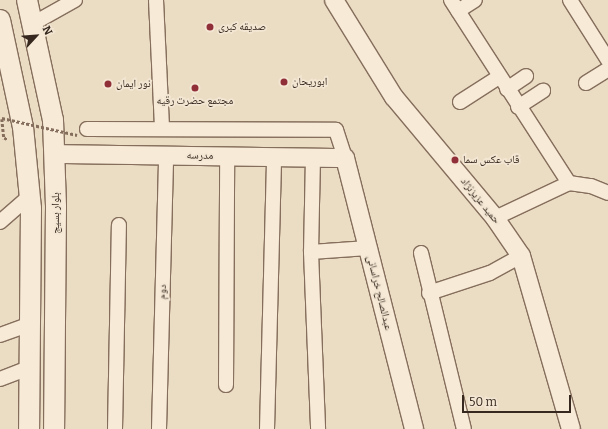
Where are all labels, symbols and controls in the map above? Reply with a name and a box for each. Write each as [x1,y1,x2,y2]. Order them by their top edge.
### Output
north arrow [16,16,56,56]
place label: صدیقه کبری [218,20,266,34]
marker: صدیقه کبری [205,22,215,32]
text: N [40,24,55,37]
place label: ابوریحان [292,75,327,89]
place label: نور ایمان [116,77,151,91]
marker: ابوریحان [279,77,289,87]
marker: نور ایمان [103,79,113,89]
marker: مجتمع حضرت رقیه [190,83,200,93]
place label: مجتمع حضرت رقیه [157,94,233,108]
street label: مدرسه [187,149,213,163]
place label: قاب عکس سما [463,153,520,167]
marker: قاب عکس سما [450,155,460,165]
street label: حمید عزیزنژاد [457,175,503,227]
street label: بلوار بسیج [49,192,63,234]
street label: عبدالصالح خراسانی [363,254,395,332]
street label: دوم [156,284,170,300]
scale bar [464,387,573,413]
text: 50 m [469,395,497,409]

